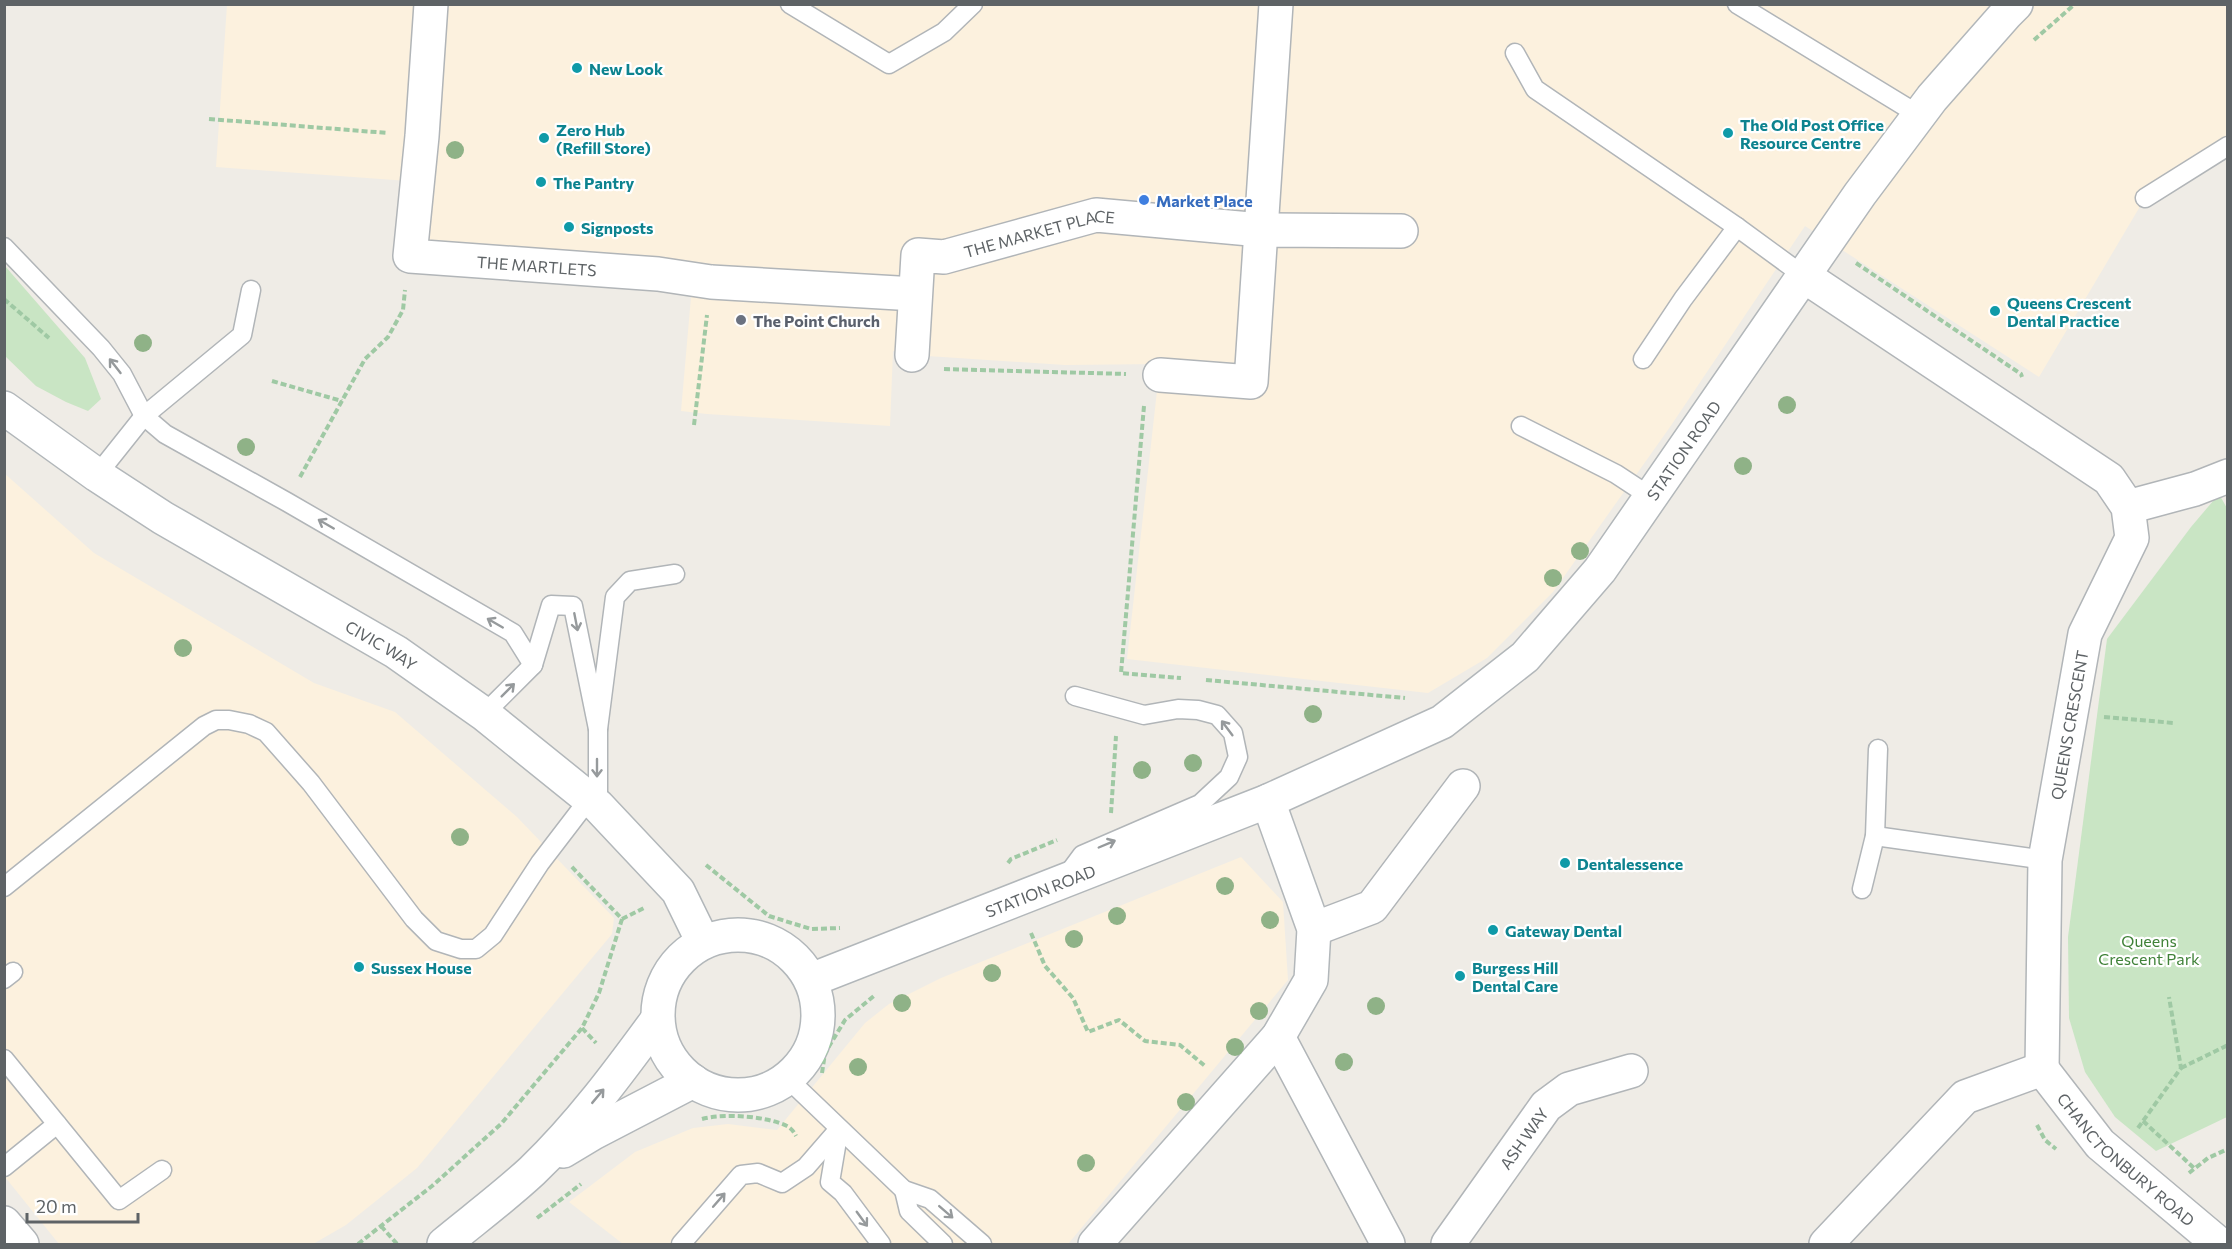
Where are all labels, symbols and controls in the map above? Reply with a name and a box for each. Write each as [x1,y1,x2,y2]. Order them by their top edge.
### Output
place label: New Look [589,59,664,78]
marker: New Look [570,61,584,75]
place label: The Old Post Office Resource Centre [1740,115,1884,152]
place label: Zero Hub (Refill Store) [556,120,651,157]
marker: The Old Post Office Resource Centre [1721,126,1735,140]
marker: Zero Hub (Refill Store) [537,131,551,145]
place label: The Pantry [553,173,634,192]
marker: The Pantry [534,175,548,189]
place label: Market Place [1156,191,1253,210]
marker: Market Place [1137,193,1151,207]
street label: THE MARKET PLACE [962,205,1116,261]
place label: Signposts [581,218,654,237]
marker: Signposts [562,220,576,234]
street label: THE MARTLETS [476,251,597,279]
place label: Queens Crescent Dental Practice [2007,293,2131,330]
marker: Queens Crescent Dental Practice [1988,304,2002,318]
place label: The Point Church [753,311,880,330]
marker: The Point Church [734,313,748,327]
one-way arrow [109,358,122,374]
street label: STATION ROAD [1642,397,1724,503]
one-way arrow [318,518,335,530]
one-way arrow [571,612,582,631]
street label: CIVIC WAY [342,616,421,674]
one-way arrow [487,616,504,628]
street label: QUEENS CRESCENT [2046,649,2092,801]
one-way arrow [501,682,516,697]
one-way arrow [1221,720,1234,736]
one-way arrow [591,757,603,777]
one-way arrow [1098,838,1116,849]
place label: Dentalessence [1577,854,1683,873]
marker: Dentalessence [1558,856,1572,870]
street label: STATION ROAD [982,860,1098,920]
place label: Gateway Dental [1505,921,1622,940]
marker: Gateway Dental [1486,923,1500,937]
park label: Queens Crescent Park [2098,931,2200,968]
place label: Sussex House [371,958,472,977]
place label: Burgess Hill Dental Care [1472,958,1558,995]
marker: Sussex House [352,960,366,974]
marker: Burgess Hill Dental Care [1453,969,1467,983]
one-way arrow [591,1089,605,1104]
street label: CHANCTONBURY ROAD [2054,1089,2199,1229]
street label: ASH WAY [1495,1103,1552,1172]
scale bar [27,1186,138,1224]
one-way arrow [712,1193,726,1208]
text: 20 m [36,1195,77,1217]
one-way arrow [937,1205,953,1219]
one-way arrow [856,1210,868,1226]

